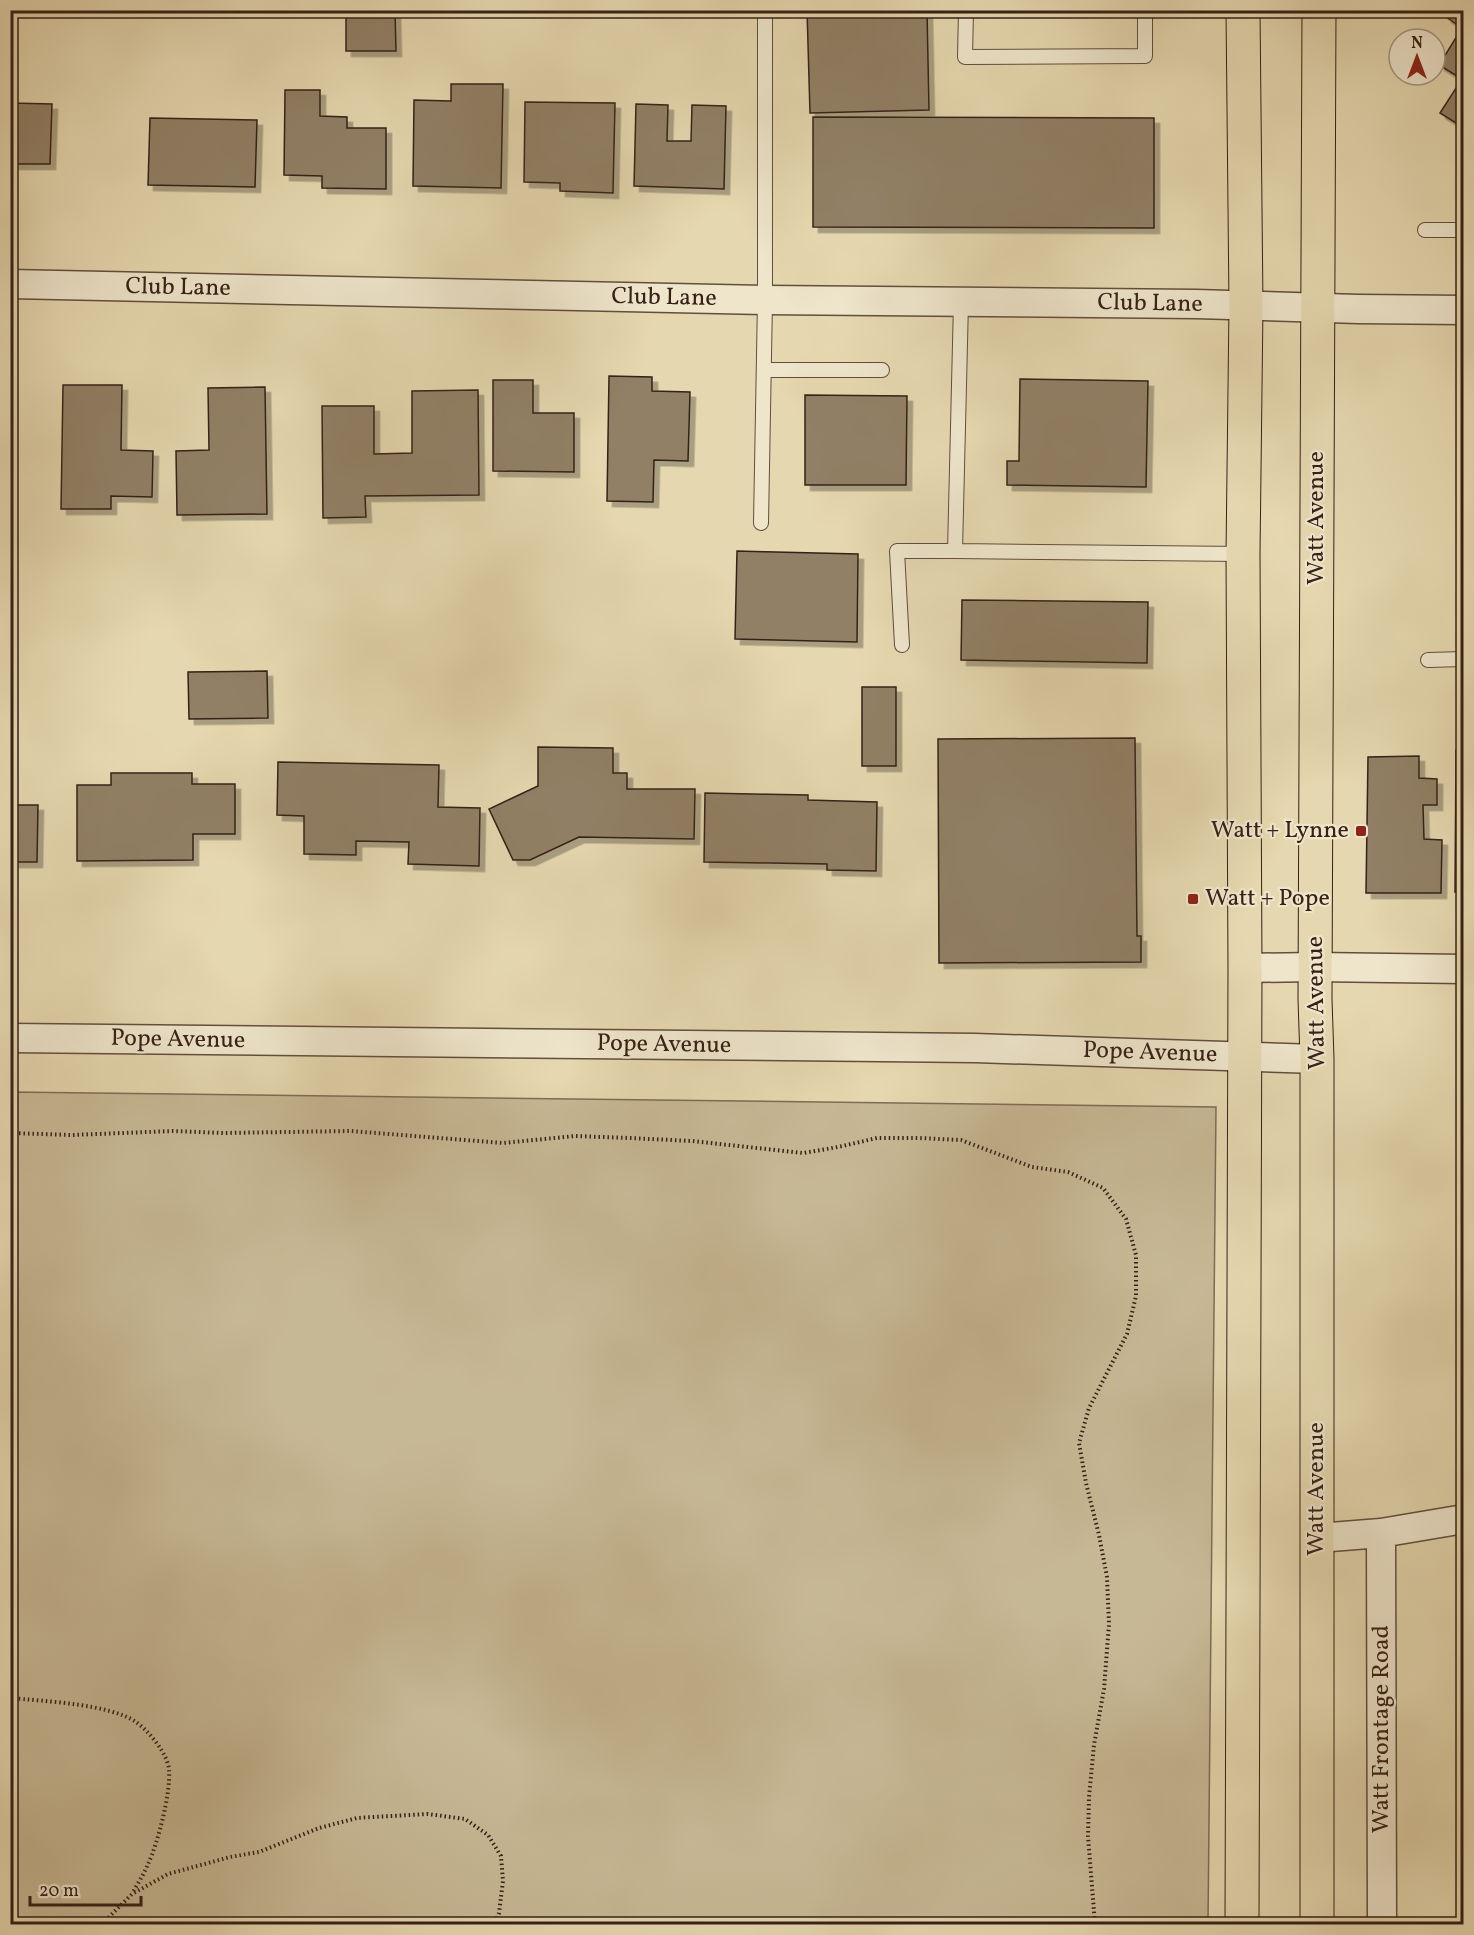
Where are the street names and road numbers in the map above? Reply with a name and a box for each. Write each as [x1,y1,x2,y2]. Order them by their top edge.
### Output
street label: Club Lane [125,270,231,306]
street label: Club Lane [611,280,717,316]
street label: Club Lane [1097,286,1203,322]
street label: Watt Avenue [1300,451,1334,585]
street label: Watt Avenue [1299,936,1335,1070]
street label: Pope Avenue [110,1022,246,1058]
street label: Pope Avenue [596,1027,732,1063]
street label: Pope Avenue [1082,1034,1218,1072]
street label: Watt Avenue [1300,1422,1334,1556]
street label: Watt Frontage Road [1365,1625,1399,1833]

